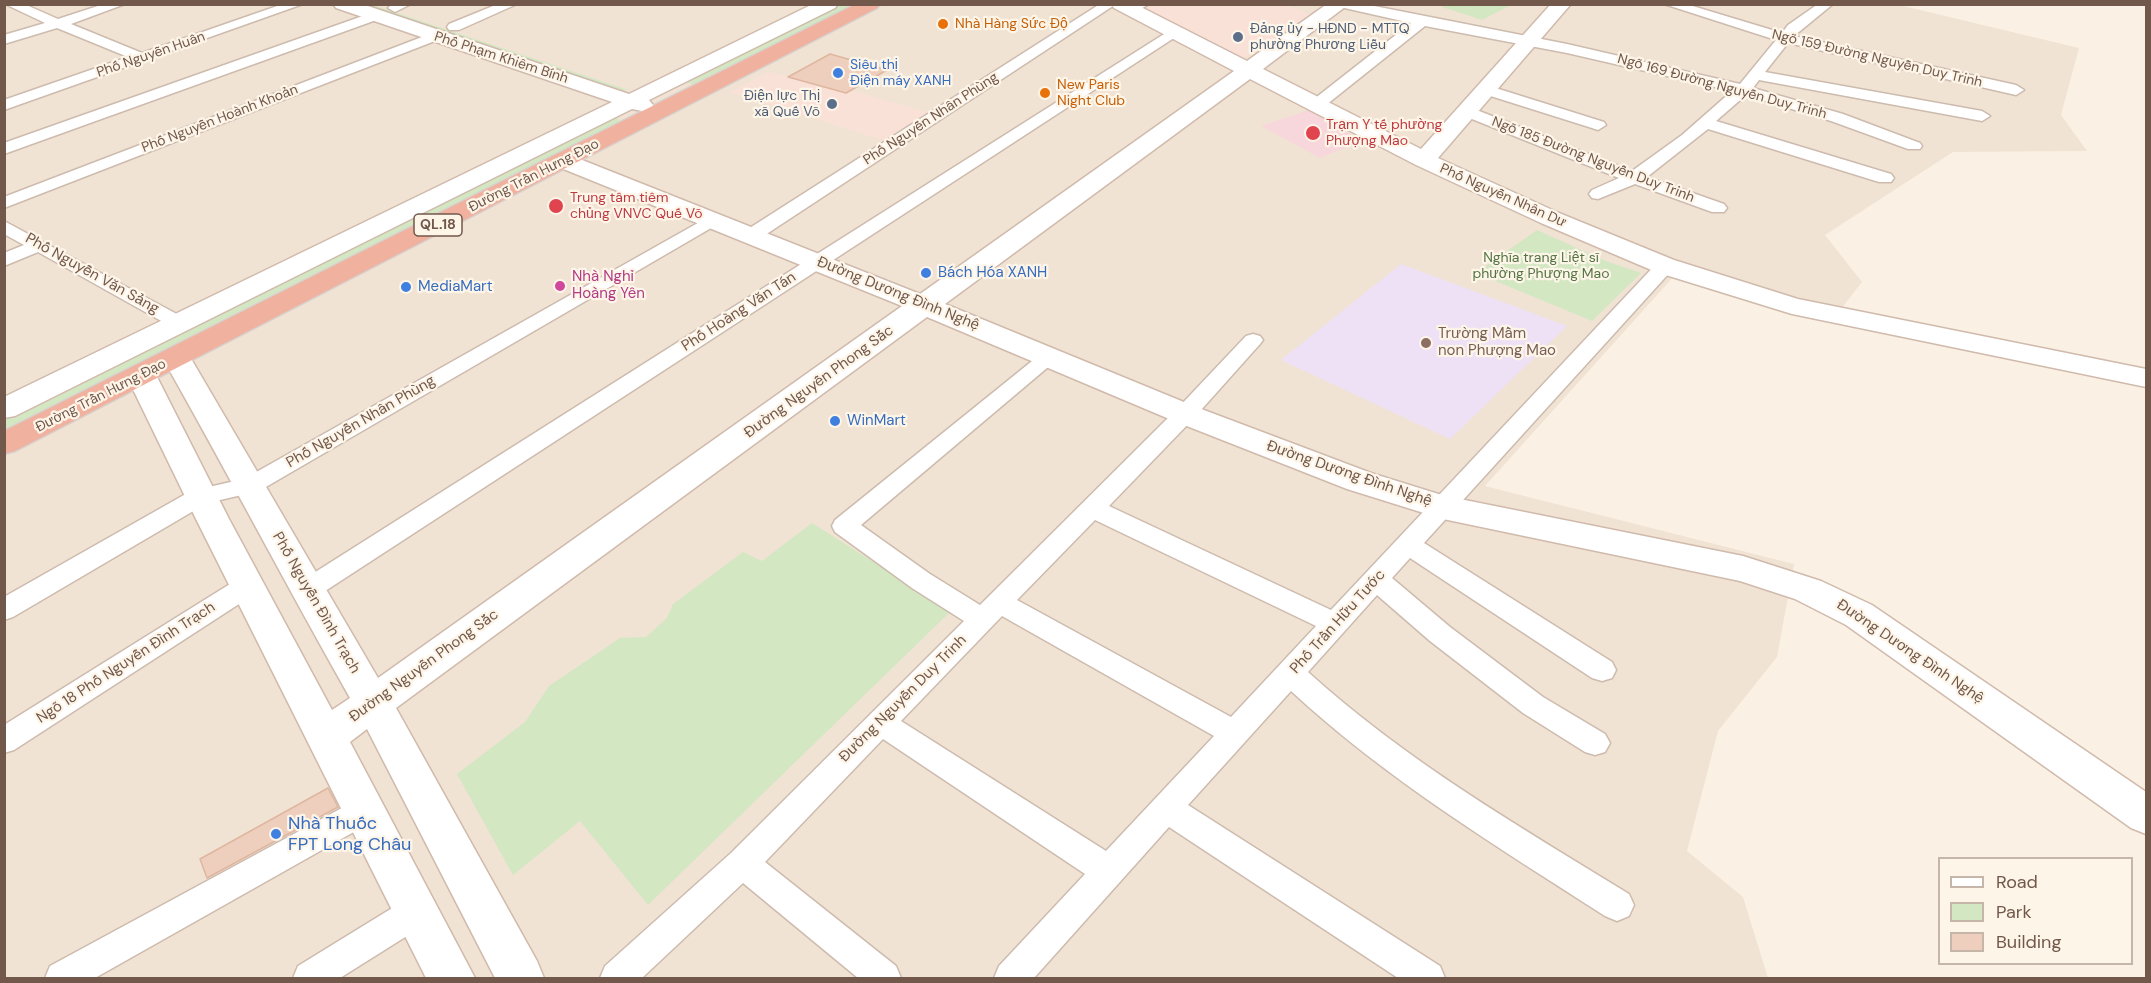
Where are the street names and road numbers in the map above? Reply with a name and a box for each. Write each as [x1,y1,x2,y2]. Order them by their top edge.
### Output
street label: Ngõ 159 Đường Nguyễn Duy Trinh [1771,27,1983,91]
street label: Phố Phạm Khiêm Bính [432,28,570,88]
street label: Phố Nguyễn Huân [94,29,208,81]
street label: Ngõ 169 Đường Nguyễn Duy Trinh [1616,51,1828,123]
street label: Phố Nguyễn Nhân Phùng [860,69,1002,169]
street label: Phố Nguyễn Hoành Khoản [139,81,301,157]
street label: Ngõ 185 Đường Nguyễn Duy Trinh [1490,114,1696,206]
street label: Đường Trần Hưng Đạo [467,136,601,216]
street label: Phố Nguyễn Nhân Dư [1438,161,1568,231]
road number: QL.18 [414,214,462,236]
street label: Phố Nguyễn Văn Sảng [22,230,162,318]
street label: Đường Dương Đình Nghệ [816,254,980,334]
street label: Phố Hoàng Văn Tán [679,268,799,356]
street label: Đường Nguyễn Phong Sắc [741,322,897,442]
street label: Đường Trần Hưng Đạo [34,356,168,436]
street label: Phố Nguyễn Nhân Phùng [283,372,439,472]
street label: Đường Dương Đình Nghệ [1266,438,1432,510]
street label: Phố Nguyễn Đình Trạch [268,529,364,677]
street label: Phố Trần Hữu Tước [1287,567,1389,677]
street label: Đường Dương Đình Nghệ [1834,597,1986,707]
street label: Ngõ 18 Phố Nguyễn Đình Trạch [33,598,219,728]
street label: Đường Nguyễn Phong Sắc [346,606,502,726]
street label: Đường Nguyễn Duy Trinh [836,632,970,766]

